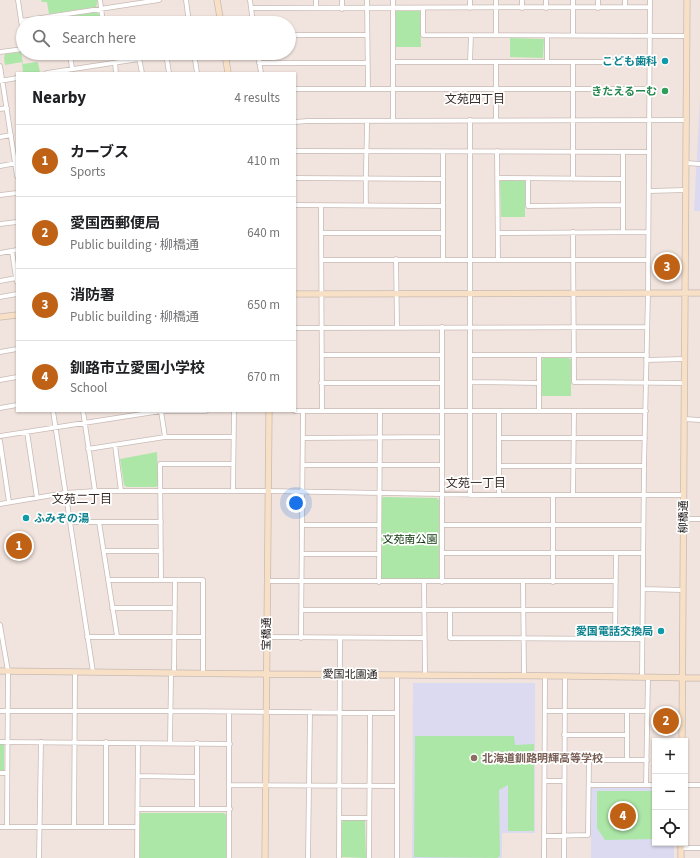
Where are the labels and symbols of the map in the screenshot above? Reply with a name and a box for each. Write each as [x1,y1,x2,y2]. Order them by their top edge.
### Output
place label: こども歯科 [602,54,657,69]
marker: こども歯科 [660,56,670,66]
place label: きたえるーむ [591,84,657,99]
marker: きたえるーむ [660,86,670,96]
district label: 文苑四丁目 [445,91,505,108]
pin: 3 [654,252,680,282]
district label: 文苑一丁目 [446,475,506,492]
district label: 文苑二丁目 [52,491,112,508]
your location [286,493,306,513]
street label: 柳橋通 [676,500,691,534]
place label: ふみぞの湯 [34,511,89,526]
marker: ふみぞの湯 [21,513,31,523]
pin: 1 [6,531,32,561]
park label: 文苑南公園 [383,532,438,547]
street label: 宝橋通 [259,617,274,651]
place label: 愛国電話交換局 [576,624,653,639]
marker: 愛国電話交換局 [656,626,666,636]
street label: 愛国北園通 [322,667,378,682]
pin: 2 [653,706,679,736]
place label: 北海道釧路明輝高等学校 [482,751,603,766]
marker: 北海道釧路明輝高等学校 [469,753,479,763]
pin: 4 [610,801,636,831]

